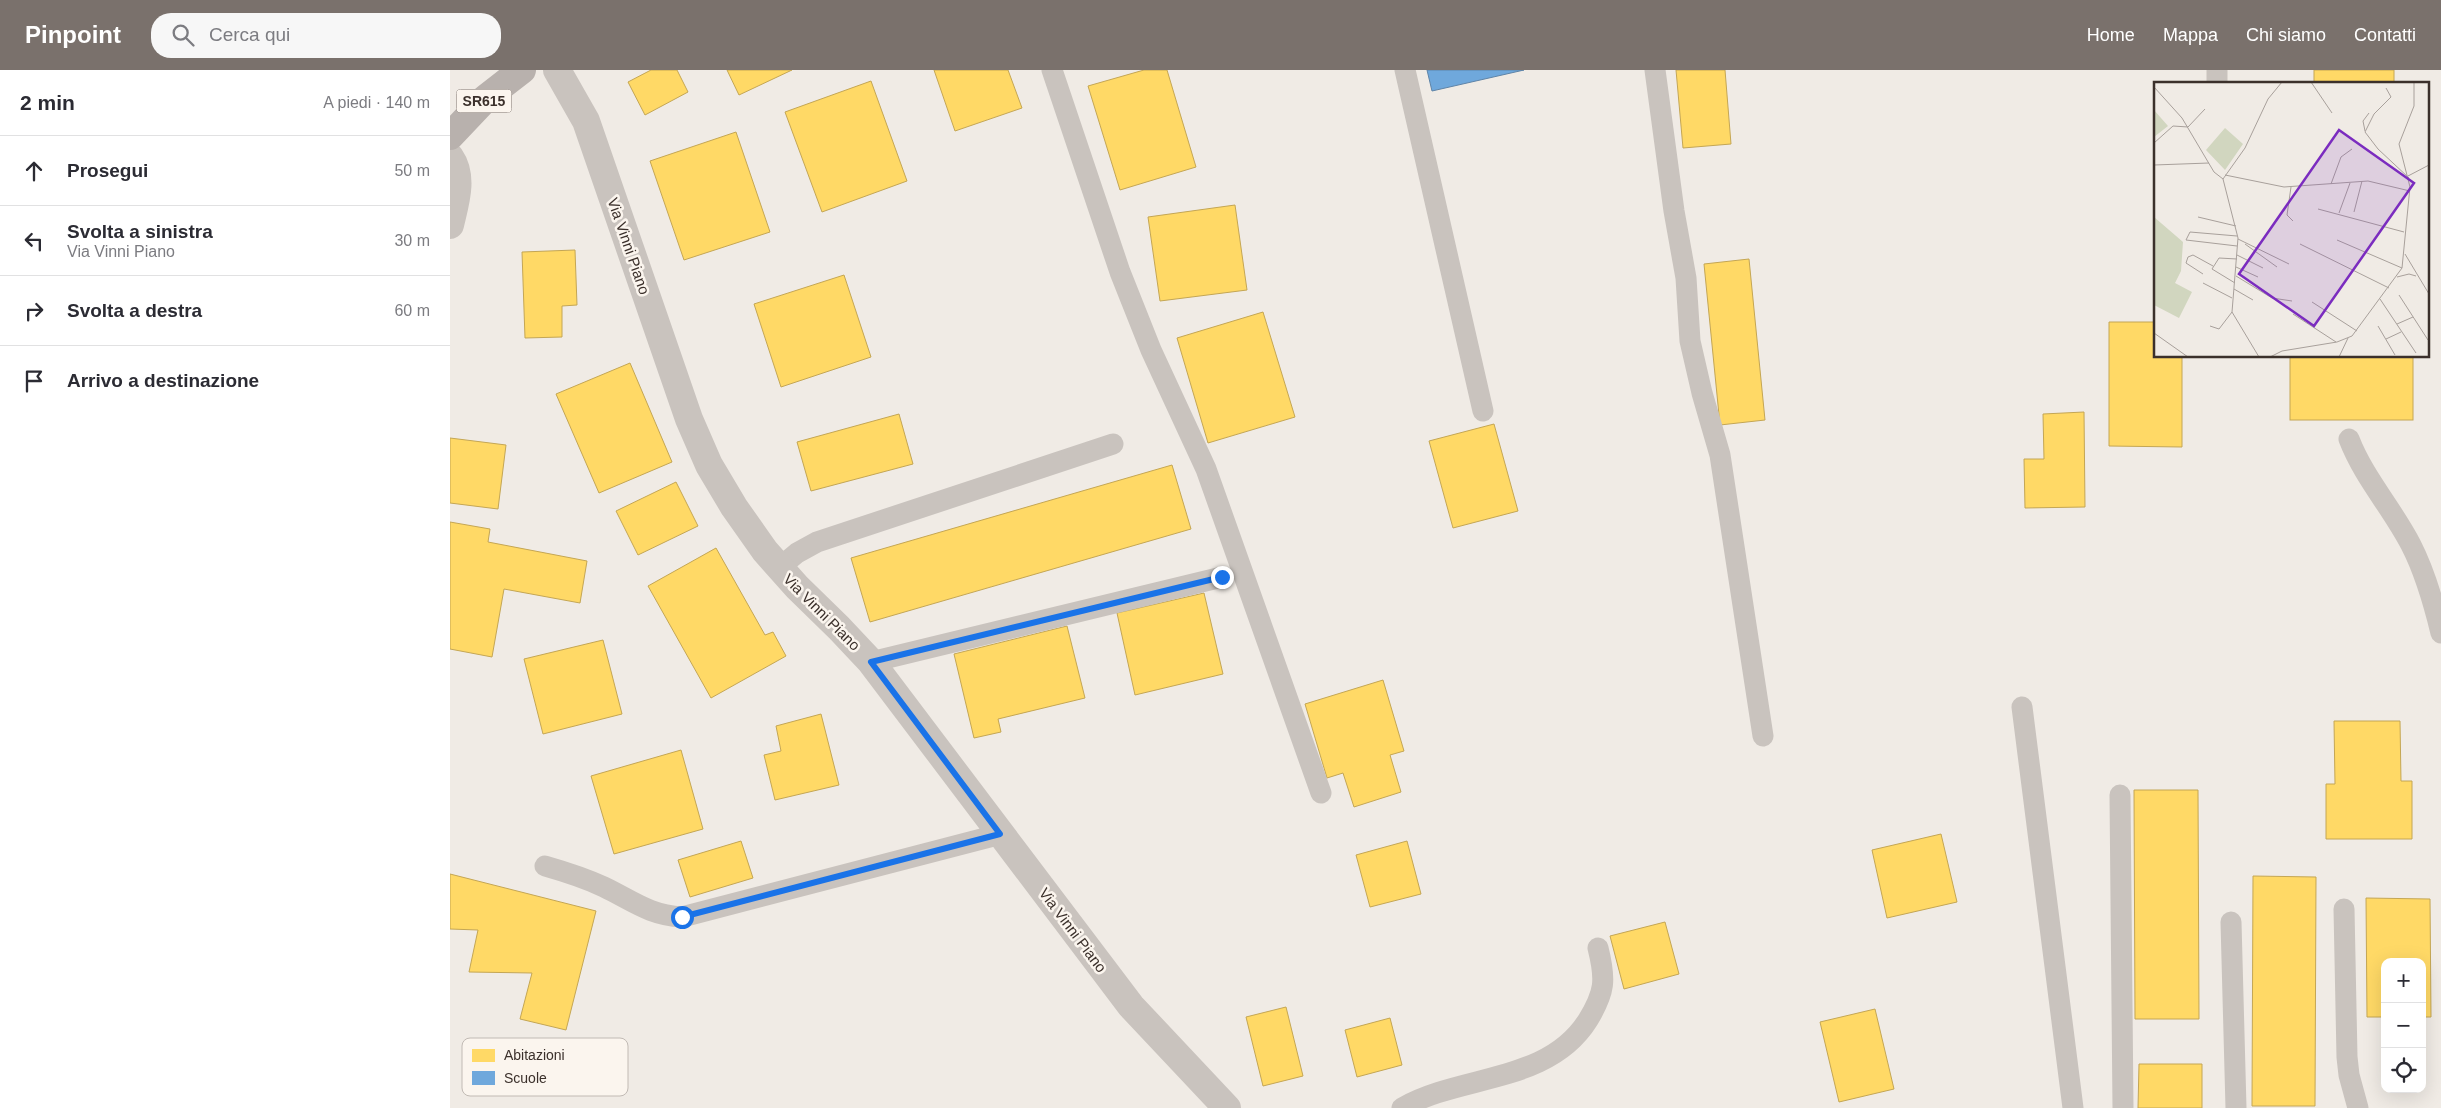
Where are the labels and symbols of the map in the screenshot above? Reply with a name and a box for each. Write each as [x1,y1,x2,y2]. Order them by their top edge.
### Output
inset map [2154,82,2428,358]
road number: SR615 [456,90,512,112]
street label: Via Vinni Piano [604,195,654,297]
route end [1211,566,1234,589]
street label: Via Vinni Piano [780,570,864,654]
street label: Via Vinni Piano [1036,884,1110,976]
route start [671,906,694,929]
legend [462,1038,628,1096]
text: Abitazioni [504,1047,565,1063]
text: Scuole [504,1070,547,1086]

